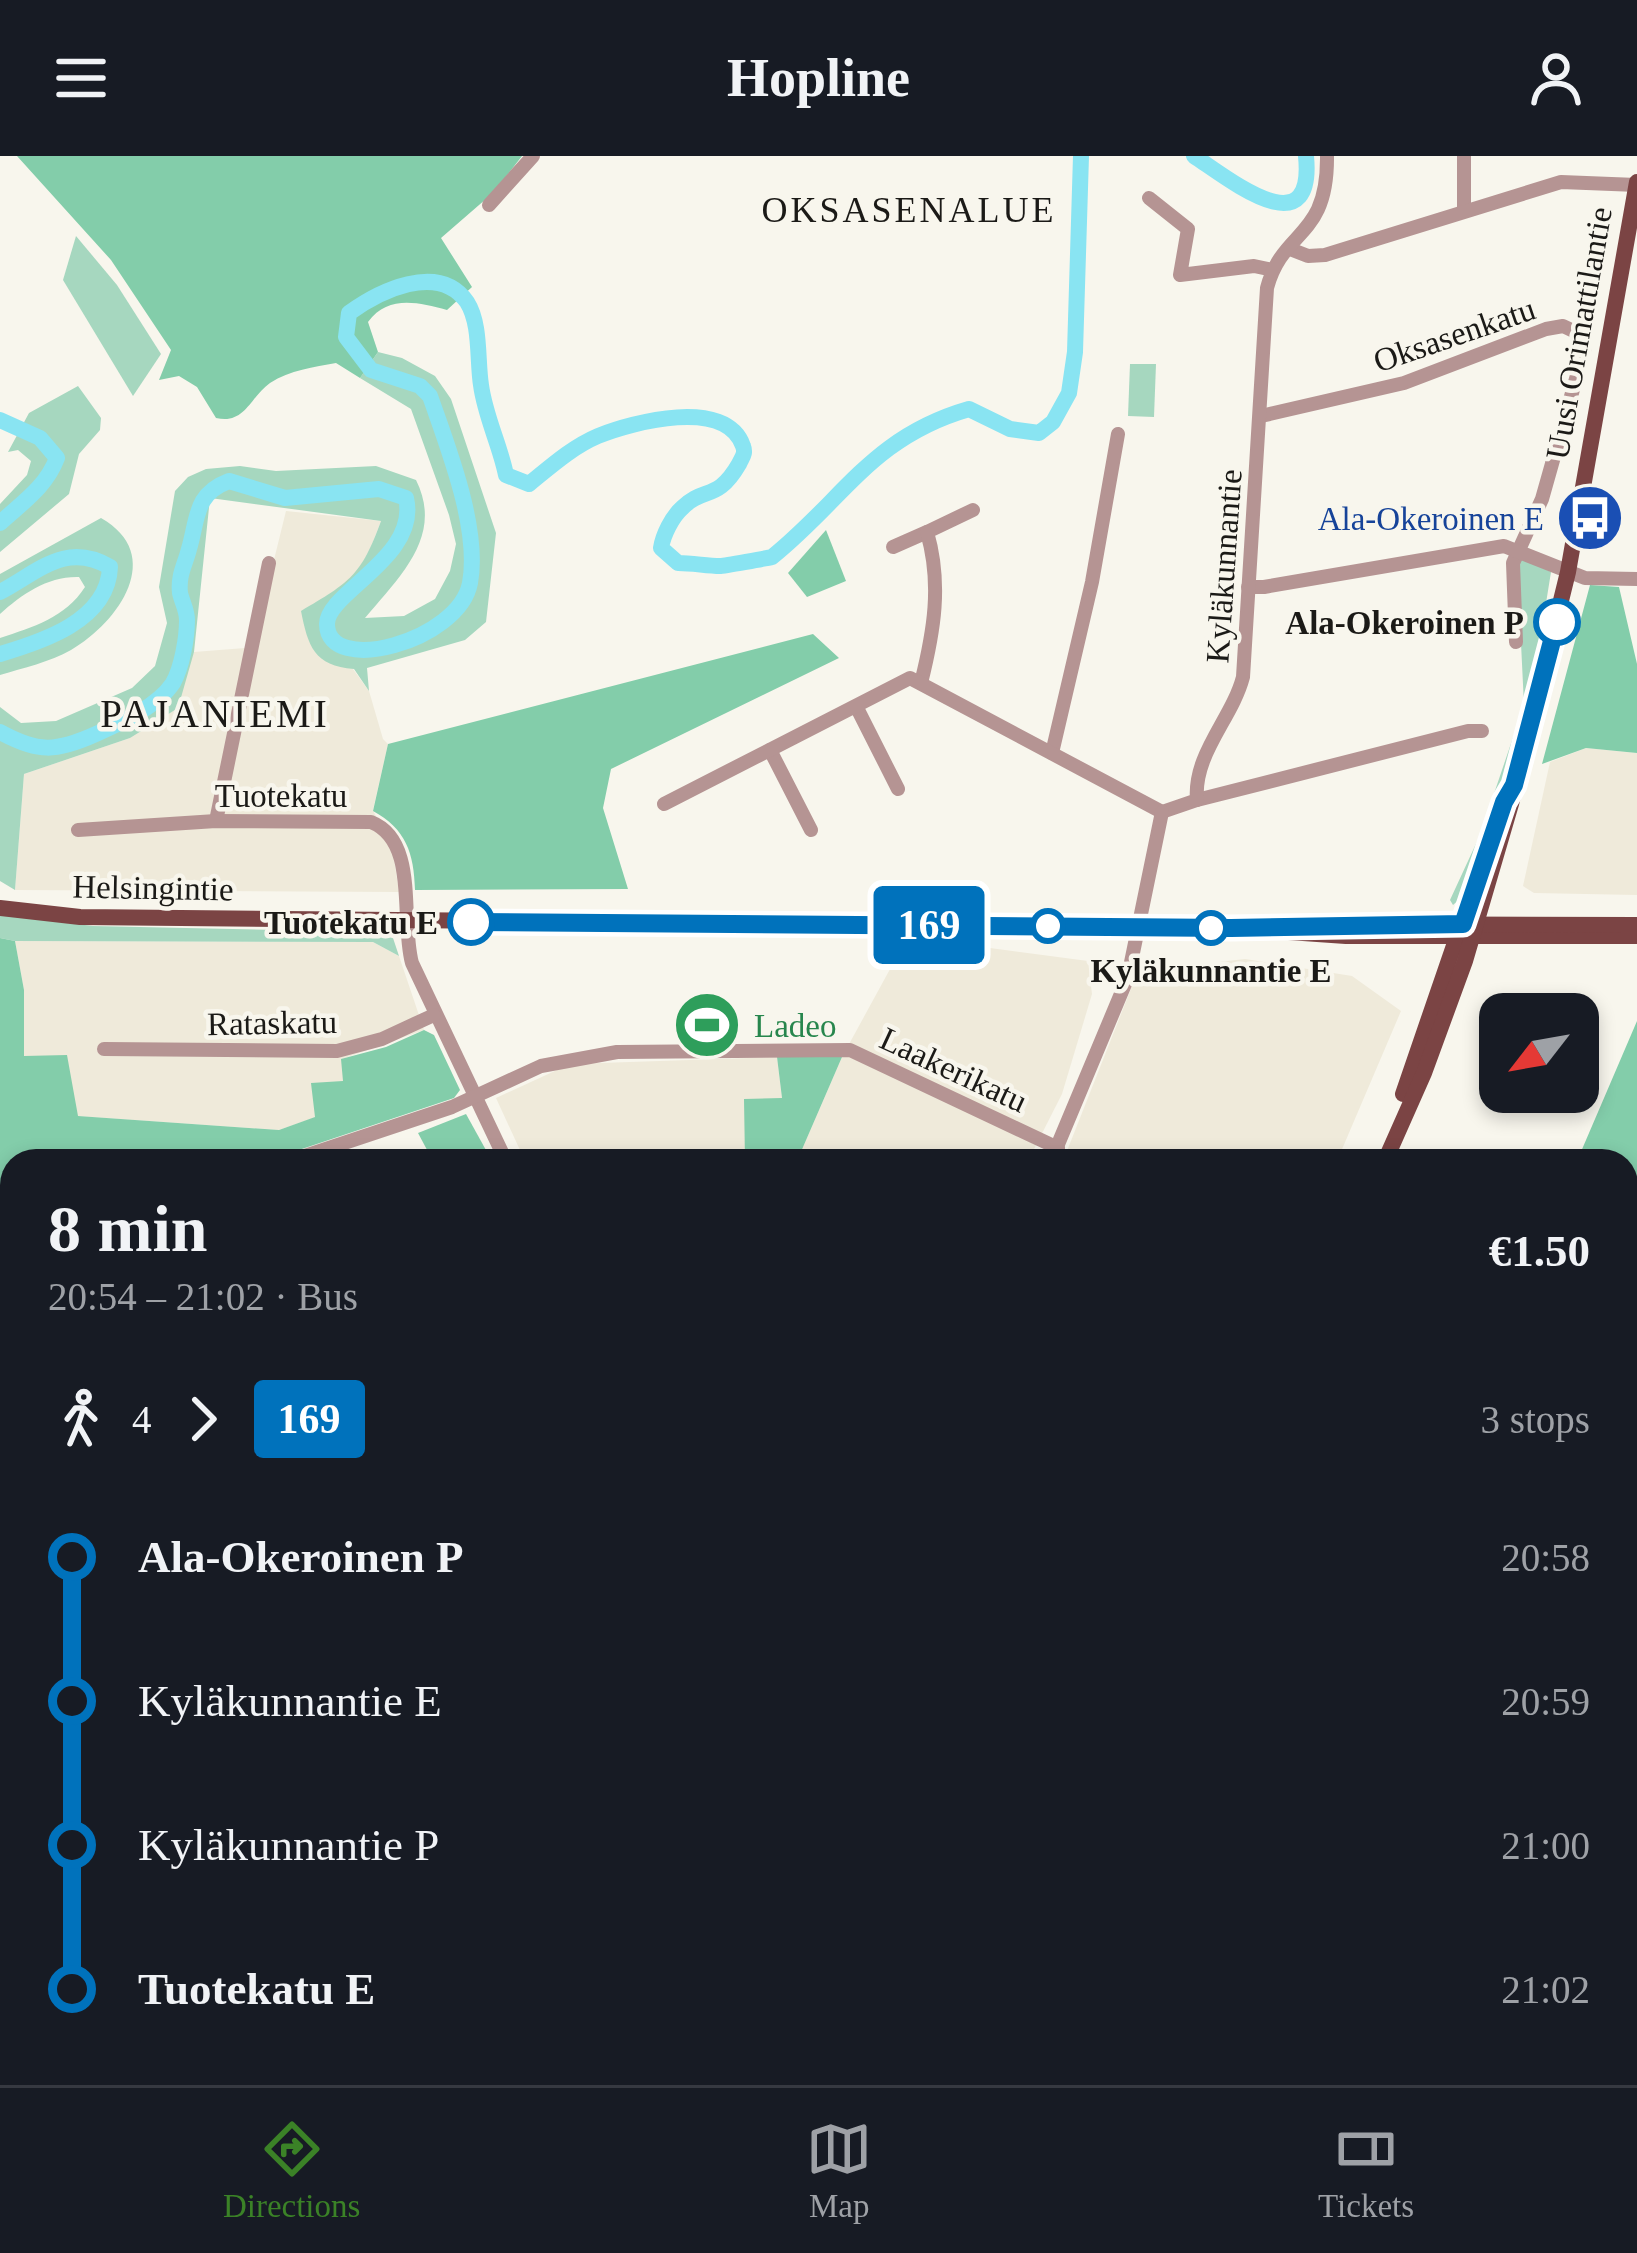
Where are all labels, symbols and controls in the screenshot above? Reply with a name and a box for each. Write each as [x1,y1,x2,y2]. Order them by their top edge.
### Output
icon: menu [48,45,114,111]
icon: person [1523,45,1589,111]
text: Hopline [727,48,910,108]
district label: OKSASENALUE [761,190,1057,230]
street label: Uusi Orimattilantie [1539,204,1619,462]
street label: Oksasenkatu [1369,290,1540,379]
street label: Kyläkunnantie [1199,468,1249,664]
bus stop icon: Ala-Okeroinen E [1555,483,1625,553]
place label: Ala-Okeroinen E [1318,501,1544,537]
marker: Ala-Okeroinen P [1535,600,1579,644]
place label: Ala-Okeroinen P [1285,605,1524,641]
district label: PAJANIEMI [100,692,330,735]
street label: Tuotekatu [215,778,347,814]
street label: Helsingintie [72,869,234,907]
line badge: 169 [860,886,998,964]
marker: Tuotekatu E [449,900,493,944]
text: 169 [898,902,961,948]
place label: Tuotekatu E [264,905,438,941]
unlabelled marker [1032,910,1064,942]
marker: Kyläkunnantie E [1195,912,1227,944]
place label: Kyläkunnantie E [1090,953,1332,989]
sports icon: Ladeo [672,990,742,1060]
north arrow [1479,993,1599,1113]
map controls [1479,993,1599,1113]
street label: Rataskatu [207,1004,337,1042]
place label: Ladeo [754,1008,836,1044]
street label: Laakerikatu [875,1020,1033,1120]
text: 8 min [48,1192,208,1265]
text: €1.50 [1489,1226,1590,1276]
text: 20:54 – 21:02 · Bus [48,1275,358,1318]
icon: walk [48,1386,114,1452]
icon: forward [170,1386,236,1452]
text: 169 [278,1396,341,1442]
text: 4 [132,1398,152,1441]
text: 3 stops [1481,1398,1590,1441]
text: Ala-Okeroinen P [138,1532,463,1582]
text: 20:58 [1501,1536,1590,1579]
text: Kyläkunnantie E [138,1676,442,1726]
text: 20:59 [1501,1680,1590,1723]
text: Kyläkunnantie P [138,1820,439,1870]
text: 21:00 [1501,1824,1590,1867]
text: Tuotekatu E [138,1964,375,2014]
text: 21:02 [1501,1968,1590,2011]
tab: Directions [223,2116,360,2225]
tab: Map [806,2116,872,2225]
tab: Tickets [1318,2116,1414,2225]

